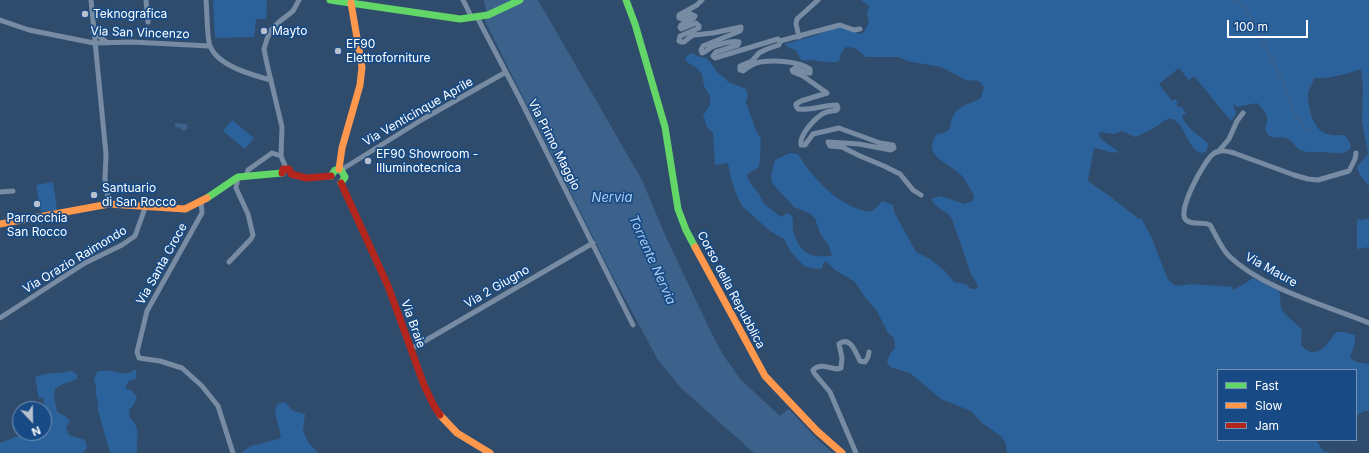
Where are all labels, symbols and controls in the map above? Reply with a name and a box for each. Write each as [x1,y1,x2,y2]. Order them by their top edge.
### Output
place label: Teknografica [93,7,167,21]
marker: Teknografica [80,9,90,19]
scale bar [1229,12,1310,38]
text: 100 m [1234,19,1268,34]
street label: Via San Vincenzo [90,24,190,42]
place label: Mayto [272,24,307,38]
marker: Mayto [259,26,269,36]
place label: EF90 Elettroforniture [346,37,431,65]
marker: EF90 Elettroforniture [333,46,343,56]
street label: Via Venticinque Aprile [360,75,476,149]
street label: Via Primo Maggio [525,97,583,193]
place label: EF90 Showroom - Illuminotecnica [376,147,478,175]
marker: EF90 Showroom - Illuminotecnica [363,156,373,166]
place label: Santuario di San Rocco [102,181,176,209]
marker: Santuario di San Rocco [89,190,99,200]
water label: Nervia [592,190,632,206]
marker: Parrocchia San Rocco [32,199,42,209]
place label: Parrocchia San Rocco [6,211,68,239]
water label: Torrente Nervia [625,213,679,307]
street label: Via Santa Croce [134,221,190,307]
street label: Via Orazio Raimondo [21,223,129,297]
street label: Corso della Repubblica [694,229,768,351]
street label: Via Maure [1242,250,1300,290]
street label: Via 2 Giugno [462,263,532,311]
street label: Via Braie [398,298,428,350]
legend [1217,369,1357,441]
text: Fast [1255,378,1279,393]
text: Slow [1255,398,1282,413]
north arrow [12,401,52,441]
text: Jam [1255,418,1279,433]
text: N [30,423,43,439]

